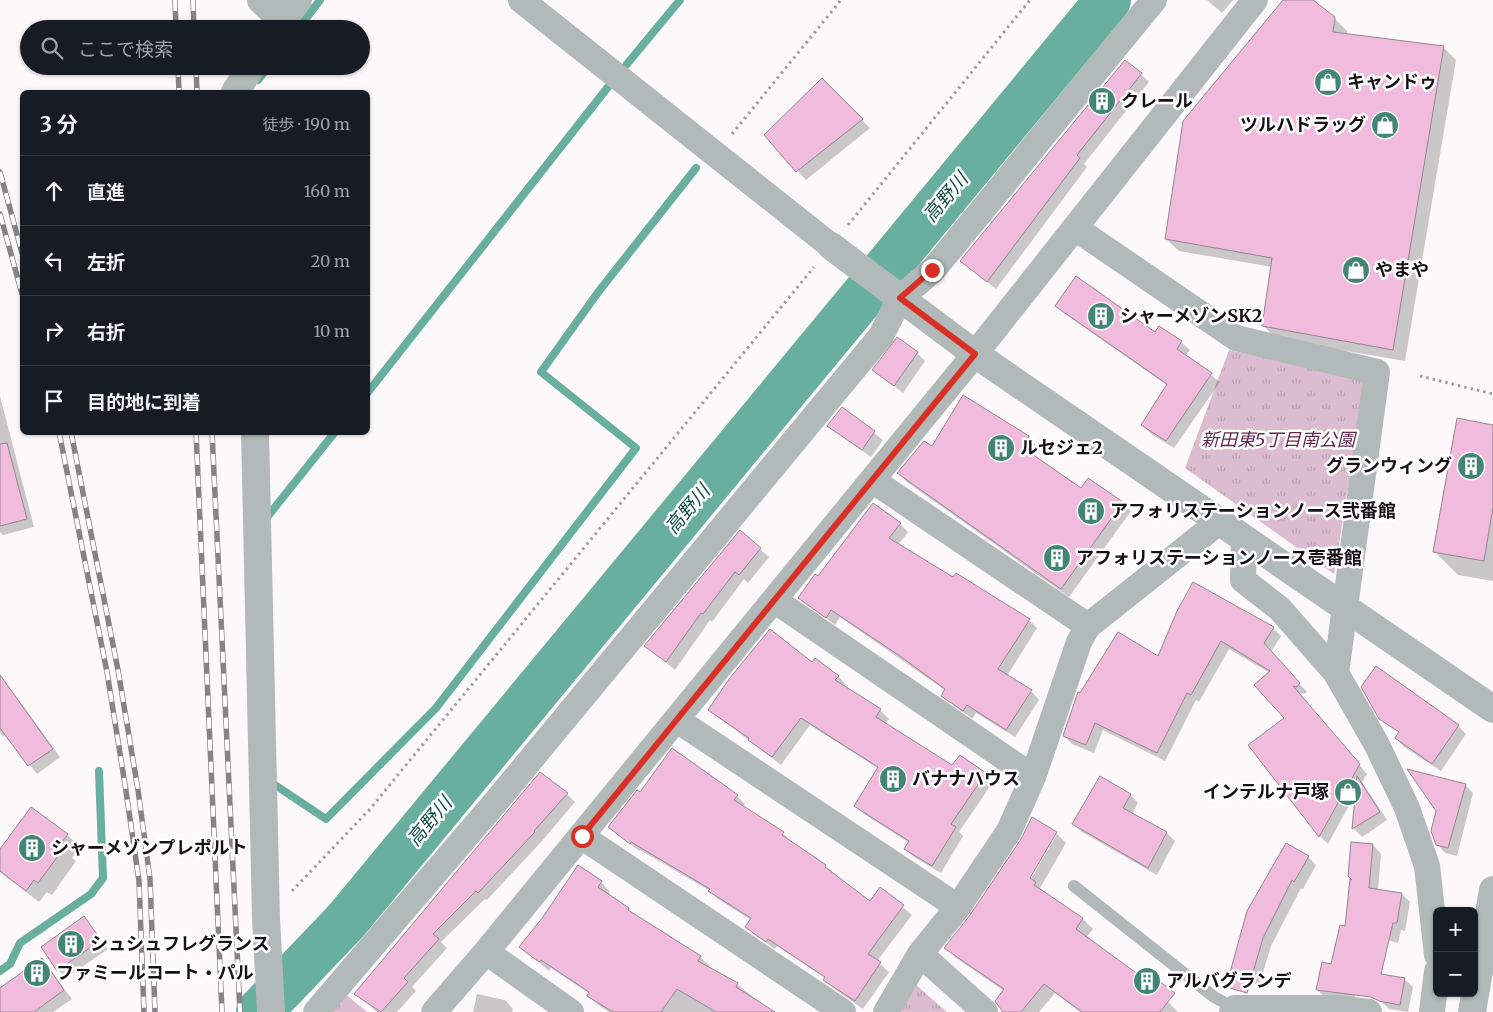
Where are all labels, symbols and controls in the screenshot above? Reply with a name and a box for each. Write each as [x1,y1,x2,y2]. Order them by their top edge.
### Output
search box [20,20,370,75]
icon: search [38,34,66,62]
text: ここで検索 [78,37,173,61]
shop icon: キャンドゥ [1313,67,1343,97]
place label: キャンドゥ [1347,70,1437,93]
building icon: クレール [1087,86,1117,116]
place label: クレール [1121,89,1193,112]
shop icon: ツルハドラッグ [1370,110,1400,140]
text: 3 分 [40,111,78,138]
place label: ツルハドラッグ [1240,113,1366,136]
text: 徒歩 · 190 m [262,114,350,134]
water label: 高野川 [917,166,974,227]
icon: ahead [40,177,68,205]
text: 直進 [87,180,125,204]
text: 160 m [304,181,350,201]
icon: left [40,247,68,275]
text: 左折 [87,250,125,274]
text: 20 m [311,251,350,271]
shop icon: やまや [1341,255,1371,285]
place label: やまや [1375,258,1429,281]
route end [921,259,944,282]
building icon: シャーメゾンSK2 [1086,301,1116,331]
place label: シャーメゾンSK2 [1120,304,1262,327]
icon: right [40,317,68,345]
text: 右折 [87,320,125,344]
text: 10 m [313,321,350,341]
icon: arrive [40,387,68,415]
text: 目的地に到着 [87,390,201,414]
park label: 新田東5丁目南公園 [1201,428,1358,451]
building icon: ルセジェ2 [986,433,1016,463]
place label: ルセジェ2 [1020,436,1103,459]
building icon: グランウィング [1456,451,1486,481]
place label: グランウィング [1326,454,1452,477]
water label: 高野川 [659,478,716,539]
building icon: アフォリステーションノース弐番館 [1076,496,1106,526]
place label: アフォリステーションノース弐番館 [1110,499,1396,522]
building icon: アフォリステーションノース壱番館 [1042,543,1072,573]
place label: アフォリステーションノース壱番館 [1076,546,1362,569]
building icon: バナナハウス [878,764,908,794]
place label: バナナハウス [912,767,1020,790]
shop icon: インテルナ戸塚 [1333,777,1363,807]
place label: インテルナ戸塚 [1203,780,1329,803]
water label: 高野川 [401,790,458,851]
route start [571,825,594,848]
building icon: シャーメゾンプレポルト [17,833,47,863]
place label: シャーメゾンプレポルト [51,836,248,859]
map controls [1433,907,1478,997]
button: + [1433,907,1478,952]
building icon: シュシュフレグランス [56,929,86,959]
place label: シュシュフレグランス [90,932,270,955]
button: − [1433,952,1478,997]
building icon: ファミールコート・パル [22,958,52,988]
place label: ファミールコート・パル [56,961,254,984]
building icon: アルバグランデ [1132,966,1162,996]
place label: アルバグランデ [1166,969,1292,992]

